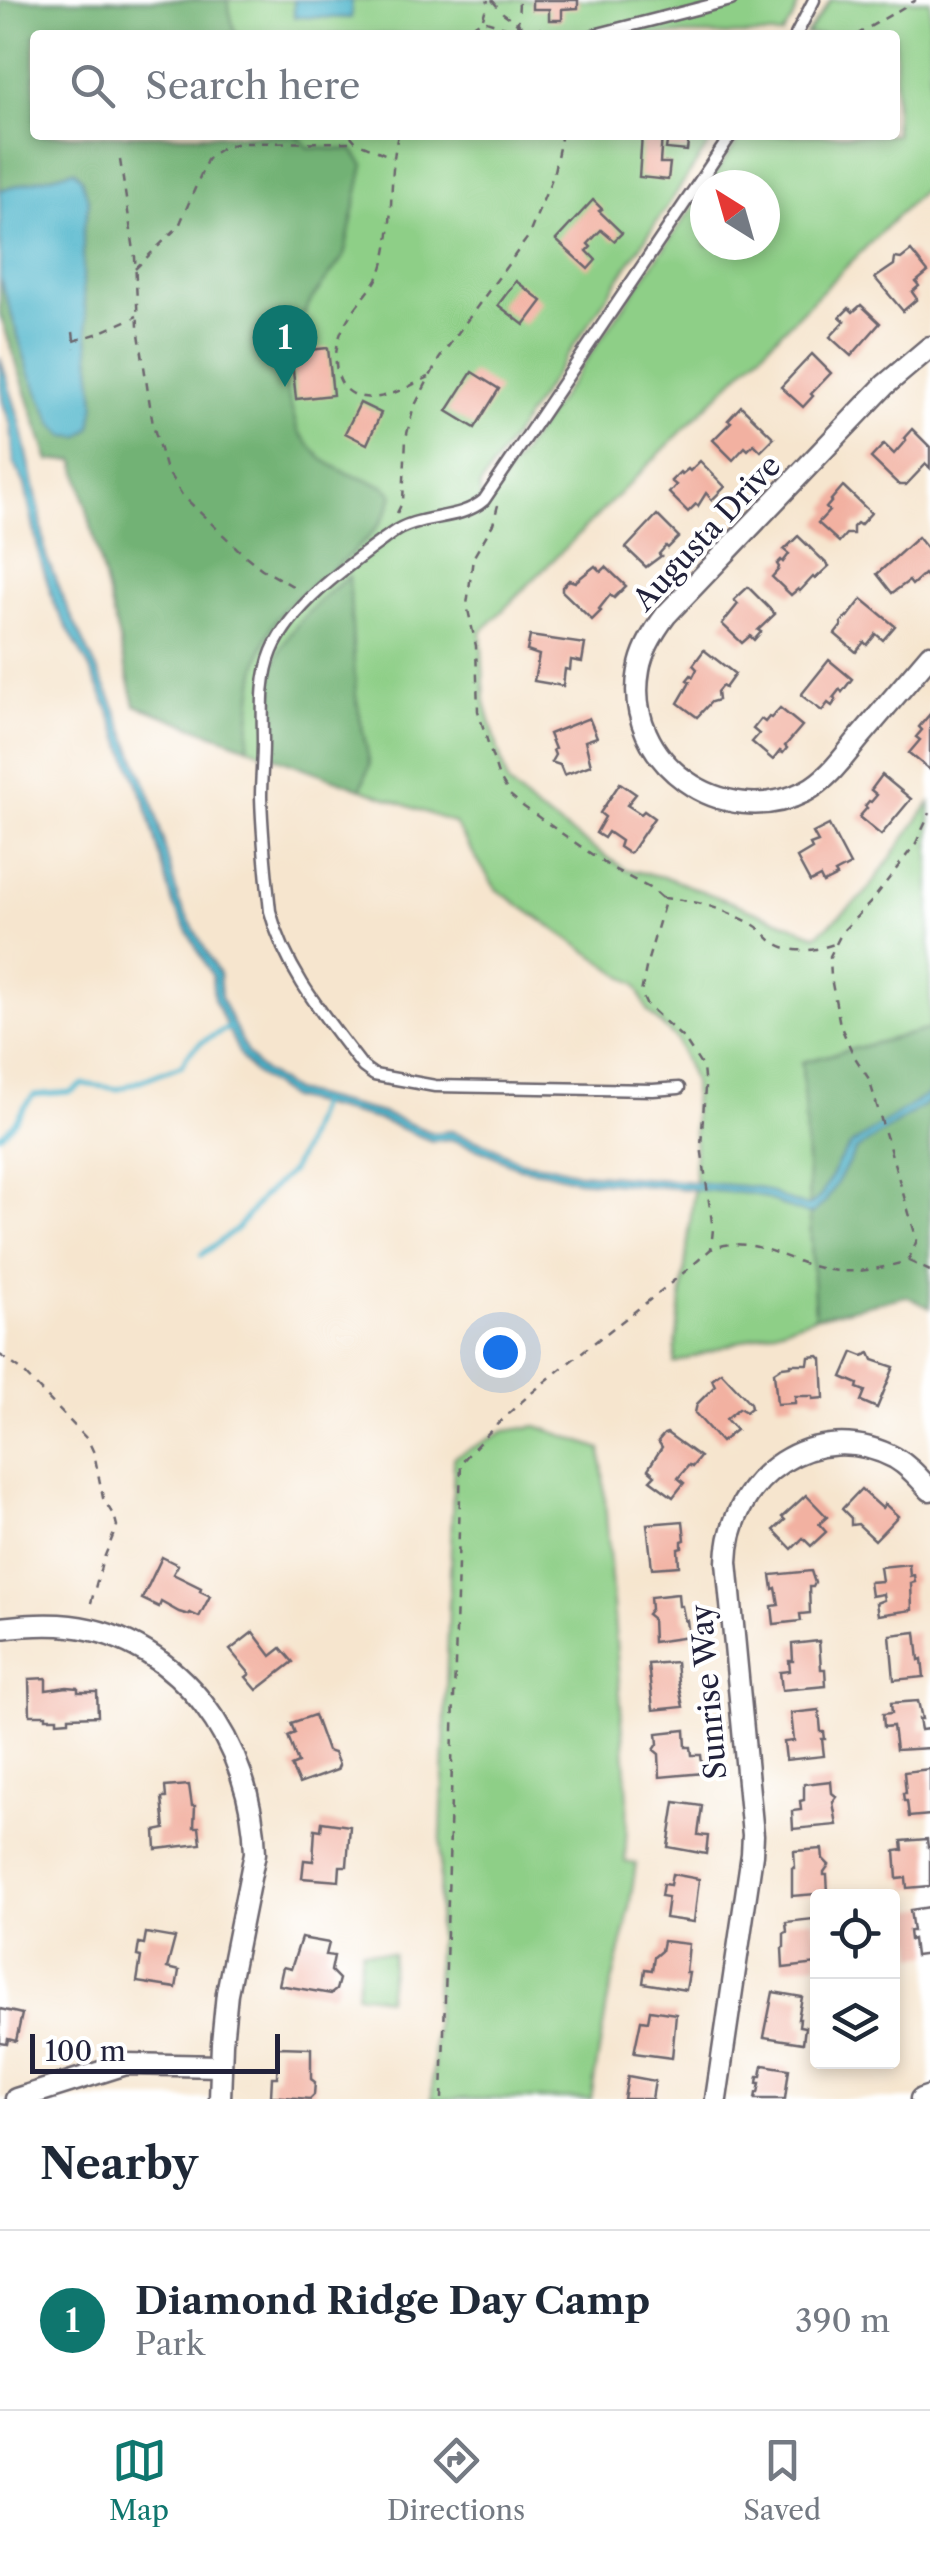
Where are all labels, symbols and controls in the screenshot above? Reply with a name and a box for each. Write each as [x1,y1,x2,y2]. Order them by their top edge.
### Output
search box [30,30,900,140]
icon: search [65,58,120,113]
text: Search here [145,62,360,109]
north arrow [690,170,780,260]
pin: 1 [252,304,318,387]
street label: Augusta Drive [624,447,788,619]
your location [475,1327,526,1378]
street label: Sunrise Way [682,1603,735,1781]
map controls [810,1889,900,2069]
button: locate [810,1889,900,1979]
button: layers [810,1979,900,2069]
scale bar [30,2029,280,2074]
text: 100 m [45,2034,126,2068]
text: Nearby [40,2138,198,2190]
text: Diamond Ridge Day Camp [135,2277,650,2324]
text: 1 [65,2301,80,2340]
text: 390 m [795,2301,890,2340]
text: Park [135,2324,205,2363]
tab: Map [109,2433,169,2527]
tab: Directions [387,2433,525,2527]
tab: Saved [743,2433,821,2527]

